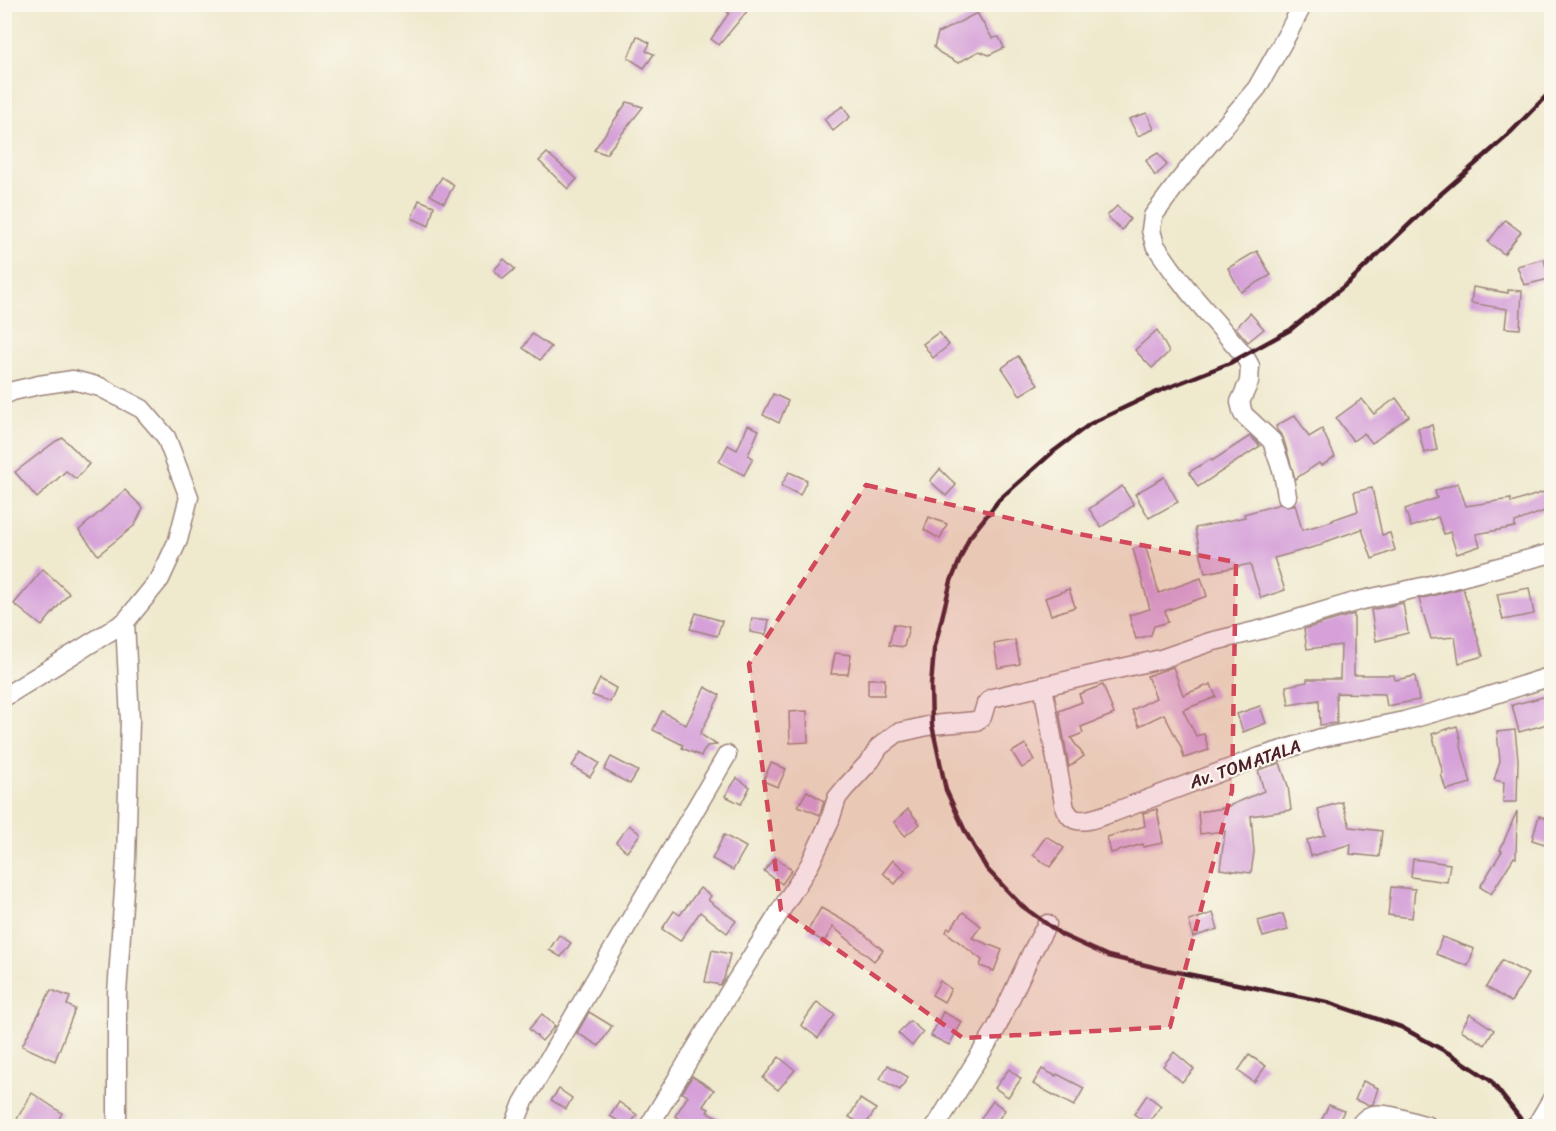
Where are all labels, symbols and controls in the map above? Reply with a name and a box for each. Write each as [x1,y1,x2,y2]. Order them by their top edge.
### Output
street label: Av. TOMATALA [1184,730,1305,798]

